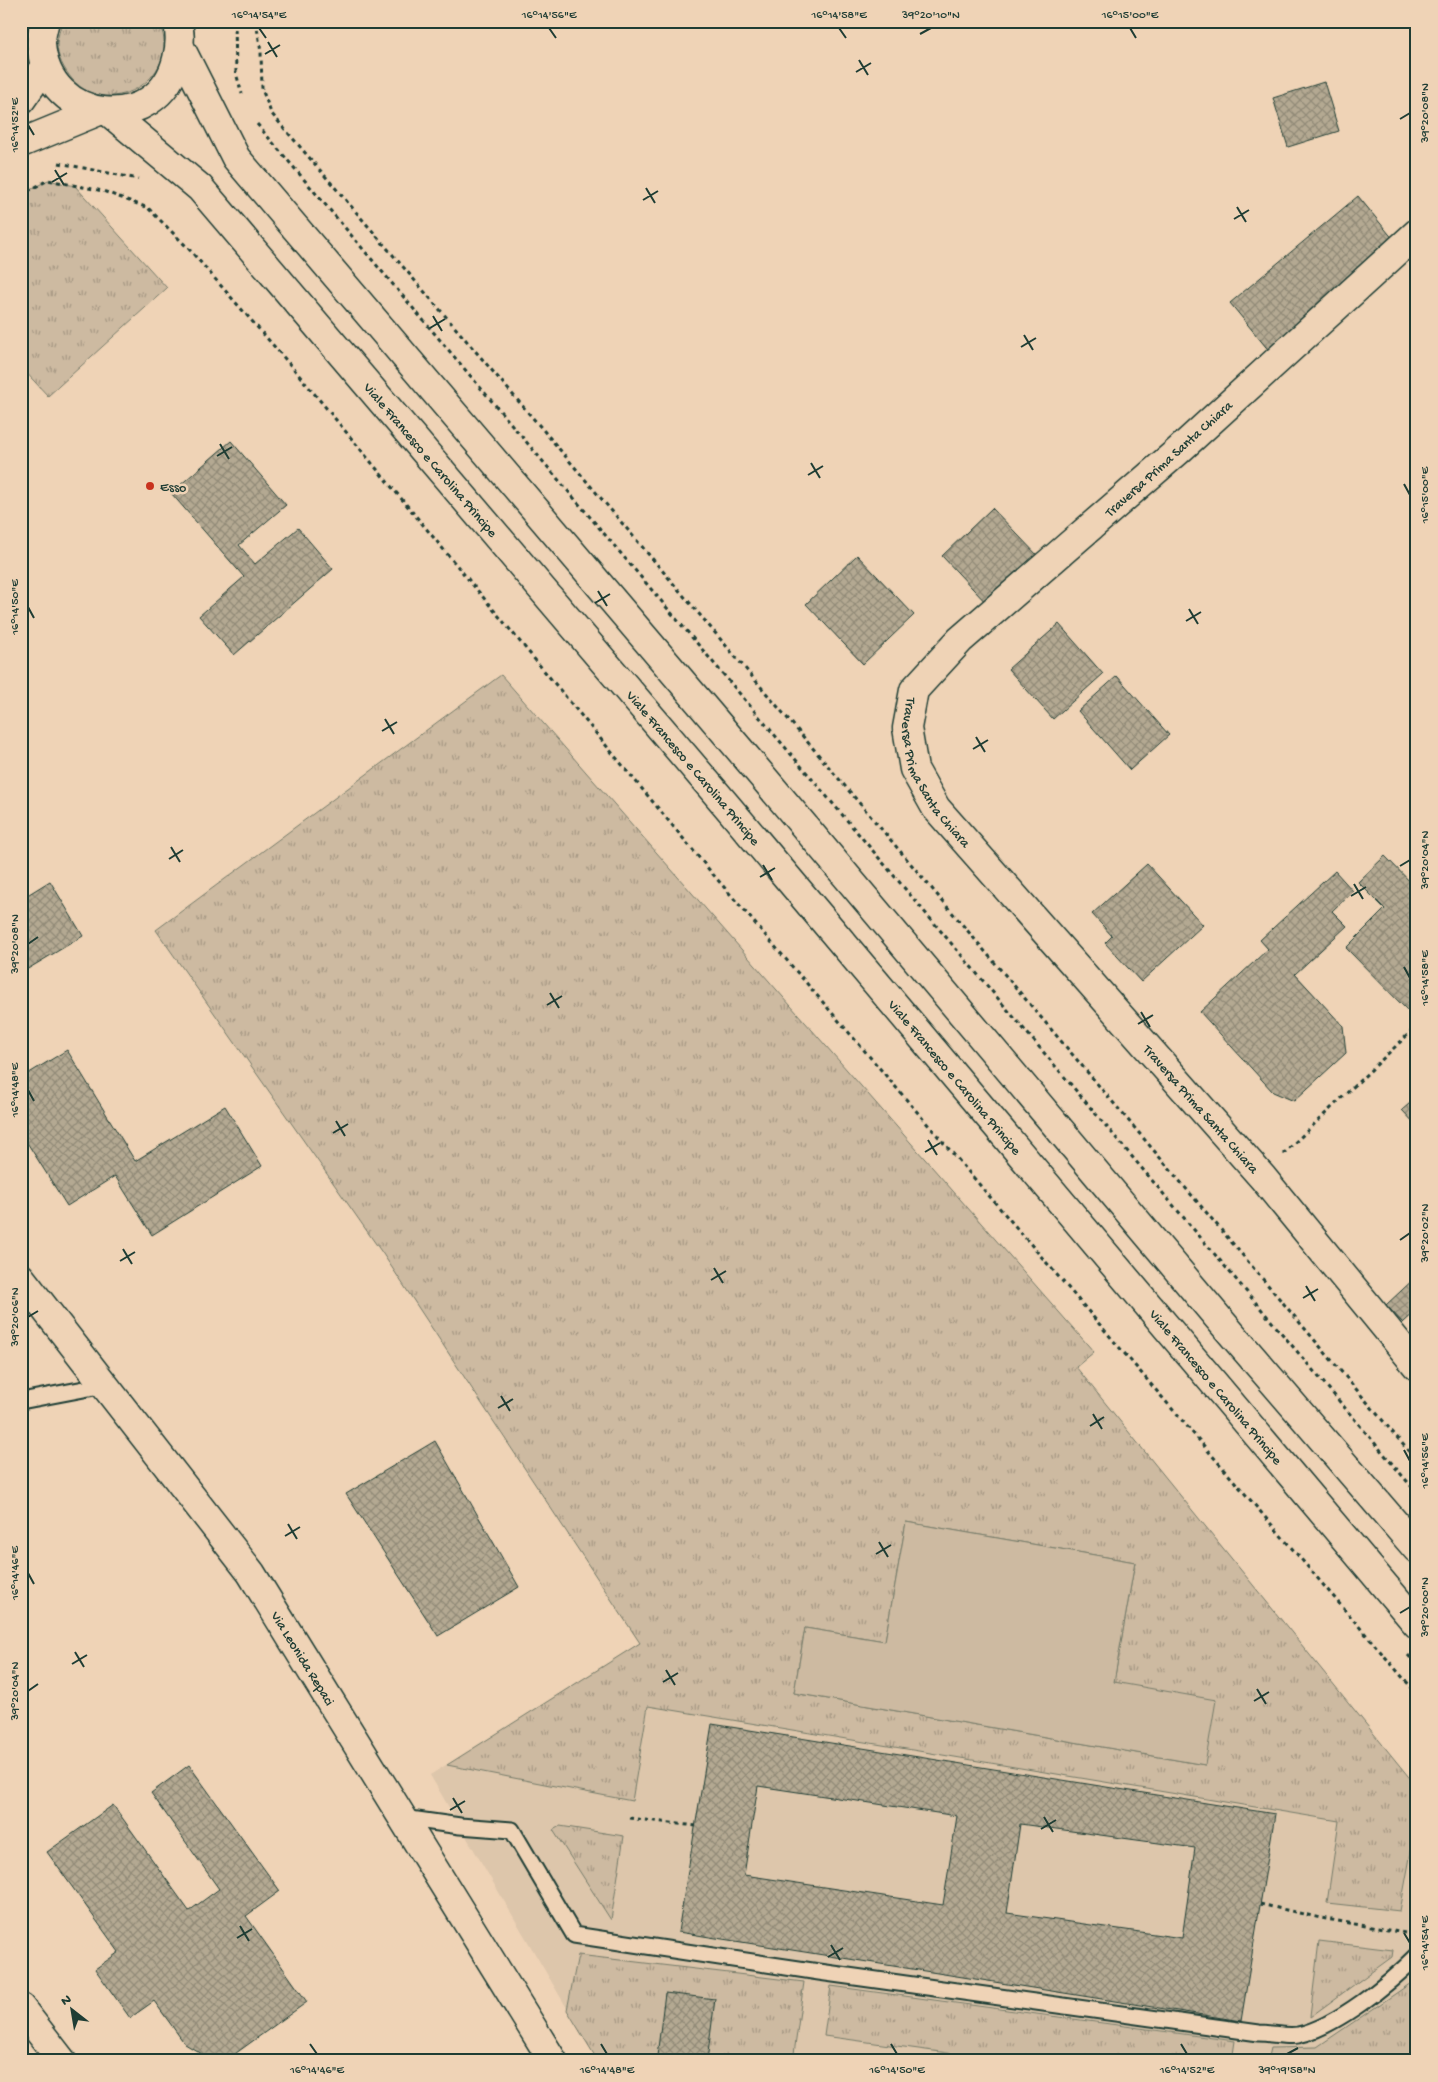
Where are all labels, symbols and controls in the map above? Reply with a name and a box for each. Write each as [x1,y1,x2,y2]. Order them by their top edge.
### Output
text: 16°14'54"E [231,9,287,23]
text: 16°14'56"E [521,9,577,23]
text: 16°14'58"E [810,9,867,23]
text: 39°20'10"N [901,9,960,23]
text: 16°15'00"E [1101,9,1159,23]
text: 39°20'08"N [1419,83,1433,144]
text: 16°14'52"E [9,97,23,153]
street label: Viale Francesco e Carolina Principe [358,379,501,542]
street label: Traversa Prima Santa Chiara [1102,397,1238,522]
text: 16°15'00"E [1419,466,1433,524]
marker: Esso [144,480,156,492]
place label: Esso [160,480,186,497]
text: 16°14'50"E [9,579,23,636]
street label: Viale Francesco e Carolina Principe [621,687,763,850]
street label: Traversa Prima Santa Chiara [896,695,974,853]
text: 39°20'04"N [1419,830,1433,890]
text: 39°20'08"N [9,914,23,975]
text: 16°14'58"E [1419,950,1433,1007]
street label: Viale Francesco e Carolina Principe [883,997,1024,1160]
street label: Traversa Prima Santa Chiara [1138,1042,1262,1179]
text: 16°14'48"E [9,1062,23,1118]
text: 39°20'02"N [1419,1203,1433,1263]
text: 39°20'06"N [9,1287,23,1348]
street label: Viale Francesco e Carolina Principe [1144,1306,1285,1470]
text: 16°14'56"E [1419,1433,1433,1489]
text: 16°14'46"E [9,1545,23,1601]
text: 39°20'00"N [1419,1577,1433,1638]
street label: Via Leonida Repaci [265,1608,337,1710]
text: 39°20'04"N [9,1661,23,1721]
text: 16°14'54"E [1419,1915,1433,1971]
north arrow [48,1984,98,2034]
text: N [58,1991,75,2011]
text: 16°14'46"E [289,2064,345,2078]
text: 16°14'48"E [579,2064,635,2078]
text: 16°14'50"E [868,2064,925,2078]
text: 16°14'52"E [1159,2064,1215,2078]
text: 39°19'58"N [1257,2064,1316,2078]

